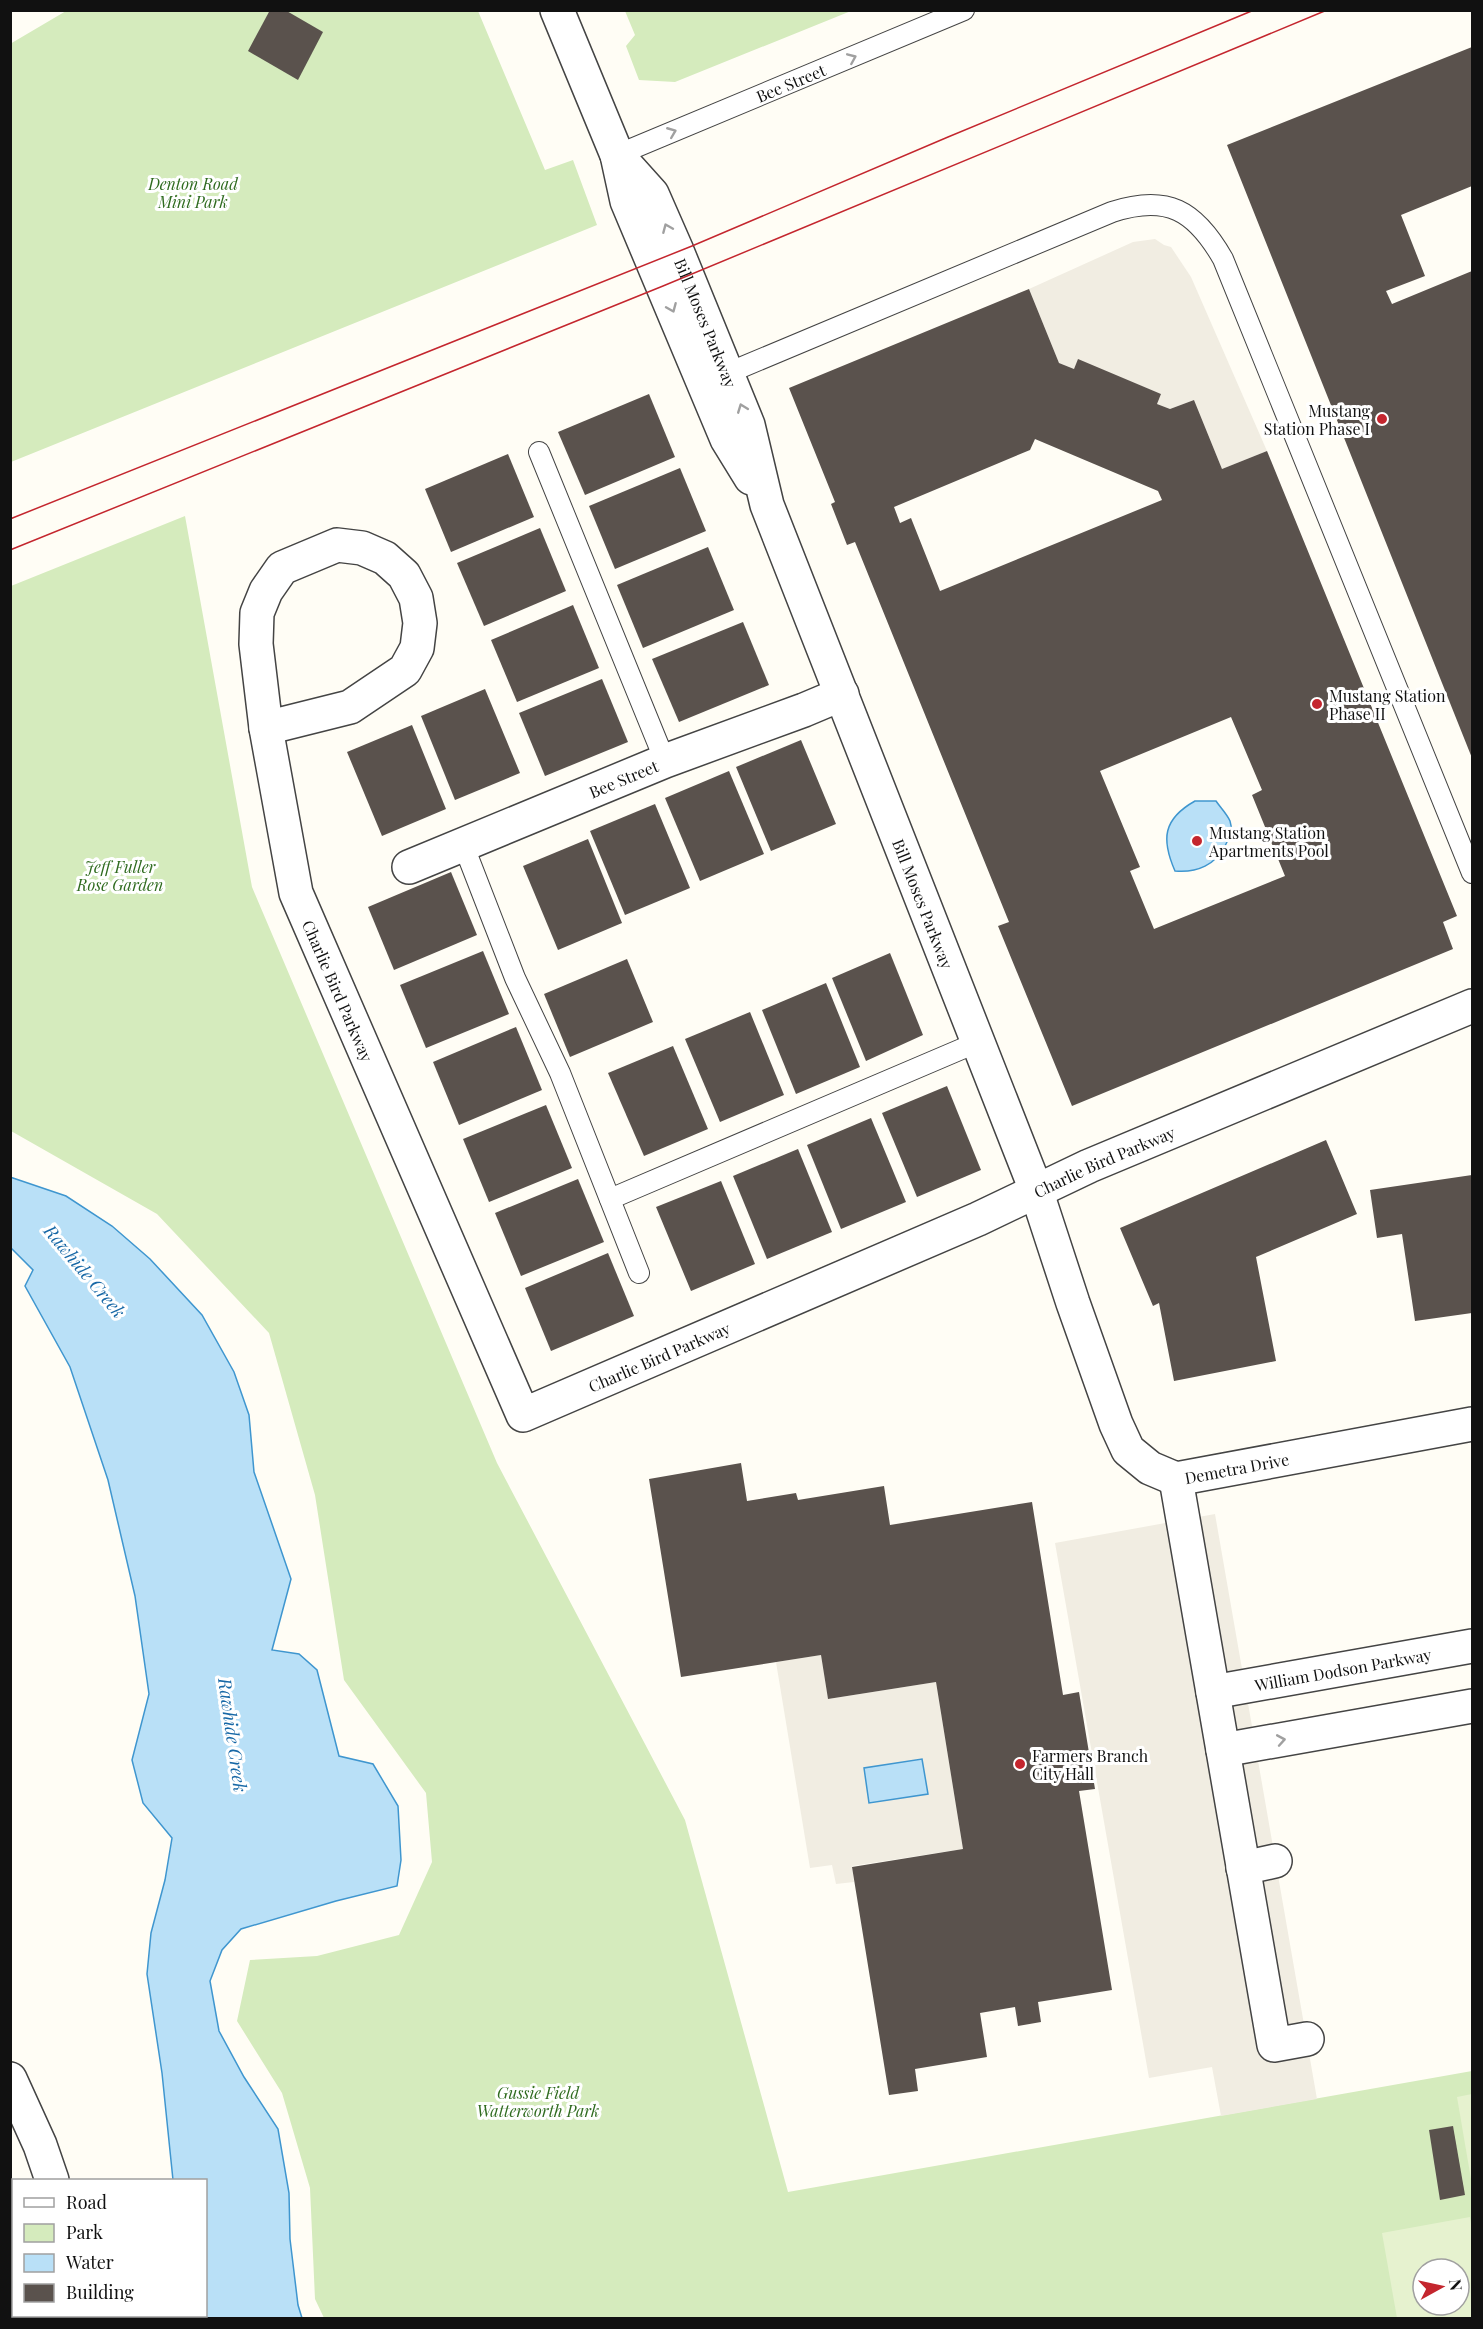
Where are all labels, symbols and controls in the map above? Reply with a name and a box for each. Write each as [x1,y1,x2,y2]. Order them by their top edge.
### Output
one-way arrow [845,53,856,65]
street label: Bee Street [753,59,829,106]
one-way arrow [665,127,676,139]
park label: Denton Road Mini Park [147,173,239,212]
one-way arrow [662,224,674,235]
street label: Bill Moses Parkway [671,255,742,390]
one-way arrow [665,302,677,313]
place label: Mustang Station Phase I [1264,400,1371,439]
one-way arrow [736,404,749,414]
marker: Mustang Station Phase I [1375,412,1389,426]
place label: Mustang Station Phase II [1329,685,1446,724]
marker: Mustang Station Phase II [1310,697,1324,711]
street label: Bee Street [586,754,661,802]
place label: Mustang Station Apartments Pool [1208,822,1329,861]
marker: Mustang Station Apartments Pool [1190,834,1204,848]
street label: Bill Moses Parkway [889,836,958,971]
park label: Jeff Fuller Rose Garden [76,856,163,895]
street label: Charlie Bird Parkway [298,916,378,1065]
street label: Charlie Bird Parkway [1030,1121,1178,1202]
water label: Rawhide Creek [38,1219,131,1323]
street label: Charlie Bird Parkway [585,1317,733,1396]
street label: Demetra Drive [1183,1448,1291,1488]
street label: William Dodson Parkway [1252,1643,1433,1695]
water label: Rawhide Creek [213,1675,253,1794]
one-way arrow [1276,1734,1286,1747]
place label: Farmers Branch City Hall [1032,1745,1149,1784]
marker: Farmers Branch City Hall [1013,1757,1027,1771]
park label: Gussie Field Watterworth Park [477,2082,599,2121]
legend [12,2179,207,2317]
text: Road [66,2190,107,2214]
text: Park [66,2220,103,2244]
text: Water [65,2250,114,2274]
north arrow [1411,2257,1471,2317]
text: N [1445,2278,1468,2292]
text: Building [66,2280,134,2304]

